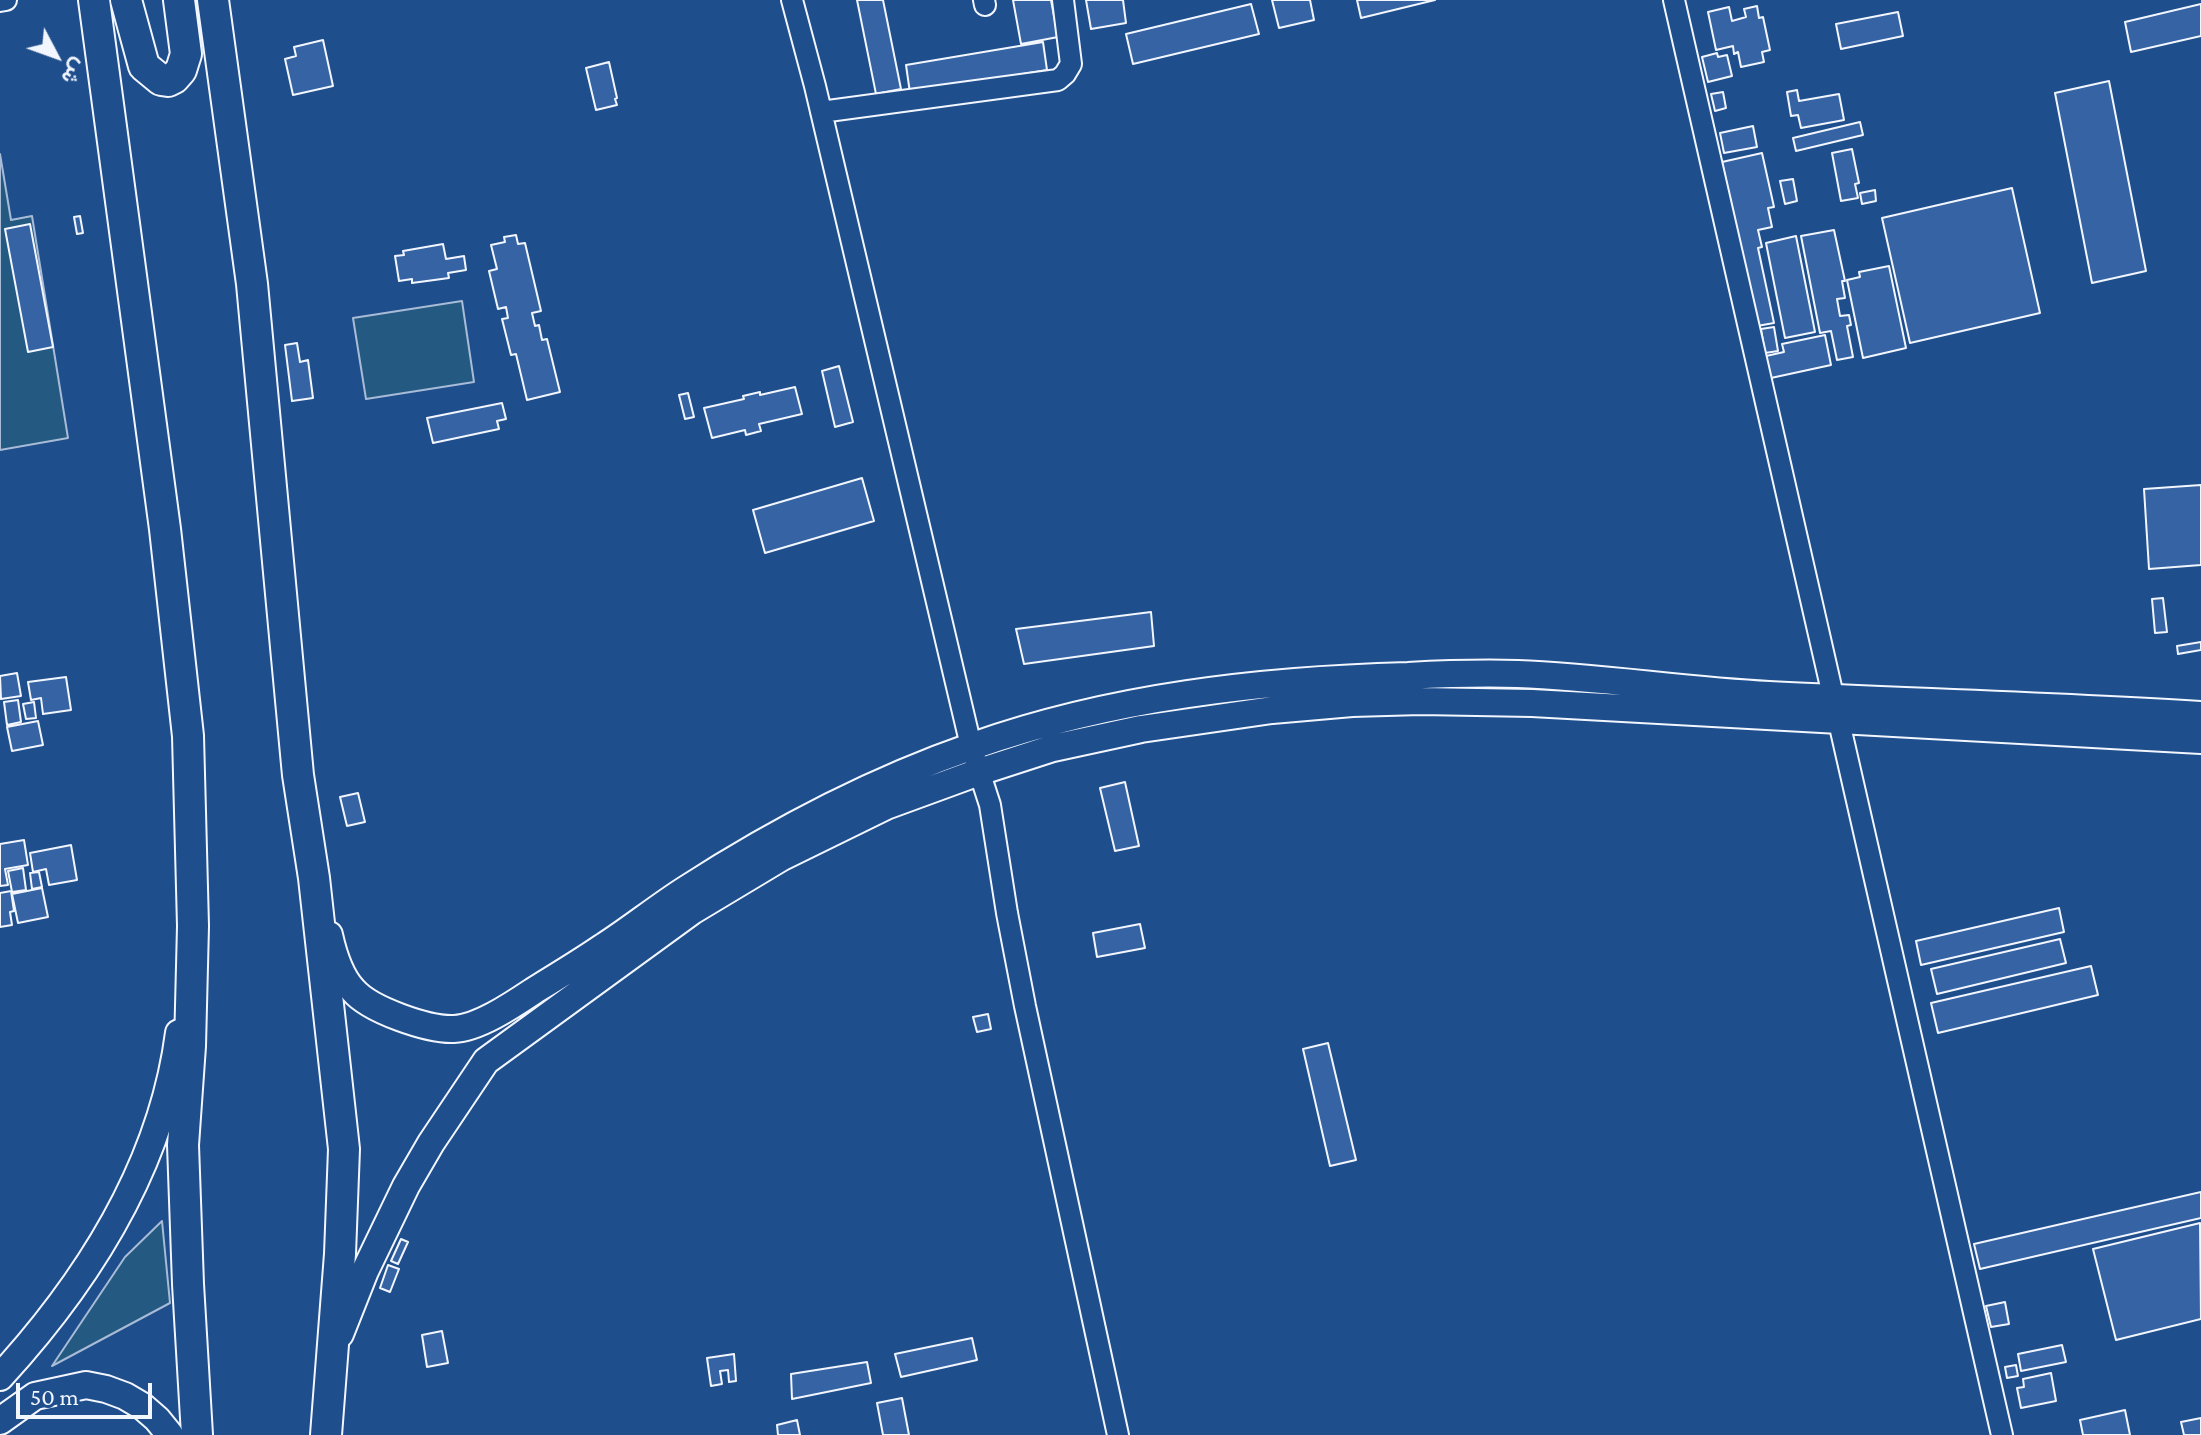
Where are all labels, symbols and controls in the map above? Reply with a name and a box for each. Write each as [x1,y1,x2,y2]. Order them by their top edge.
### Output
north arrow [16,16,96,96]
text: ش [56,54,93,90]
scale bar [20,1367,156,1417]
text: 50 m [30,1383,79,1410]

